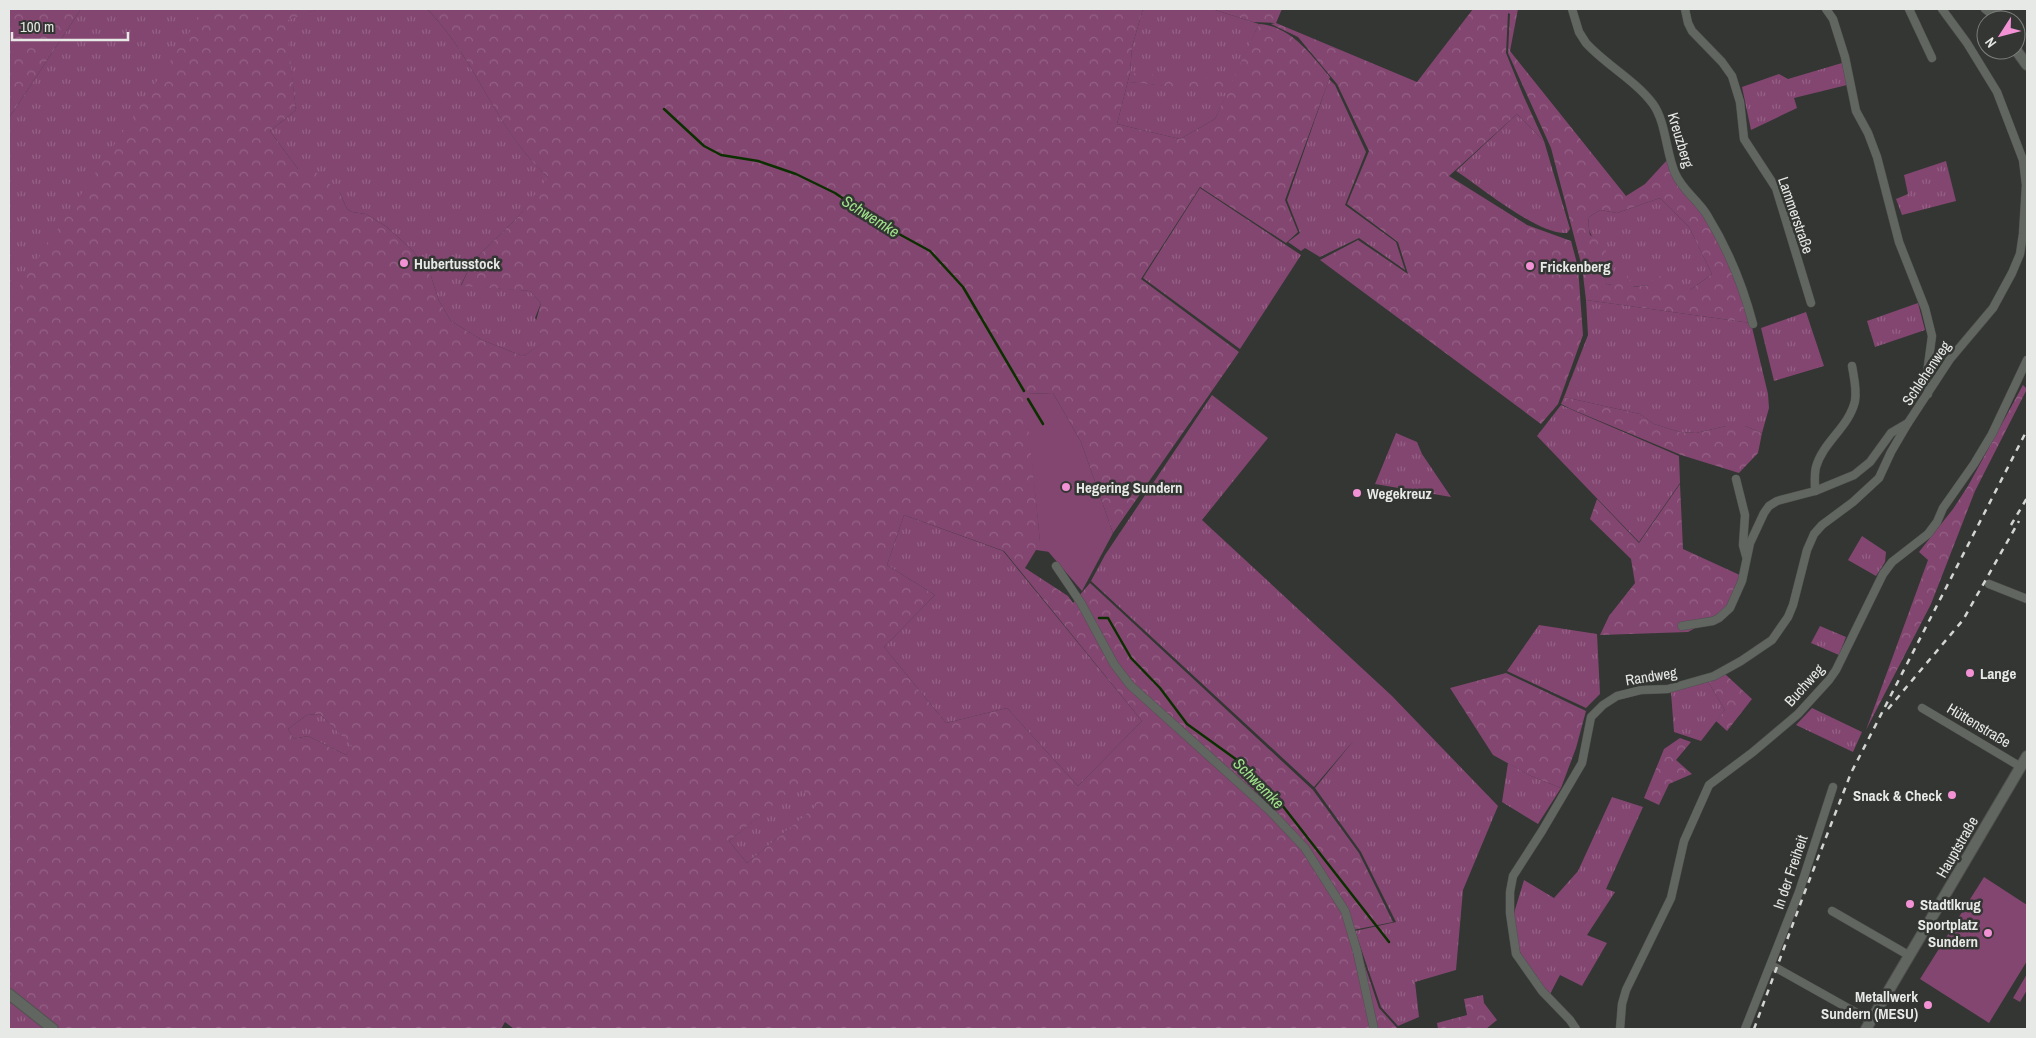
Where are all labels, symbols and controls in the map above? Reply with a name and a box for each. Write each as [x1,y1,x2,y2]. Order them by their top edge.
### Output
scale bar [12,10,129,42]
north arrow [1976,10,2026,60]
text: 100 m [20,16,54,37]
text: N [1981,34,2000,51]
street label: Kreuzberg [1663,110,1699,170]
street label: Lammerstraße [1773,174,1819,256]
water label: Schwemke [838,190,904,242]
place label: Hubertusstock [414,253,500,274]
place label: Frickenberg [1540,256,1611,277]
marker: Hubertusstock [398,257,410,269]
marker: Frickenberg [1524,260,1536,272]
street label: Schlehenweg [1897,336,1955,409]
place label: Hegering Sundern [1076,477,1183,498]
marker: Hegering Sundern [1060,481,1072,493]
place label: Wegekreuz [1367,483,1432,504]
marker: Wegekreuz [1351,487,1363,499]
street label: Buchweg [1779,659,1829,711]
street label: Randweg [1624,662,1678,690]
place label: Lange [1980,663,2016,684]
marker: Lange [1964,667,1976,679]
street label: Hüttenstraße [1943,698,2015,752]
water label: Schwemke [1229,753,1289,813]
place label: Snack & Check [1853,785,1942,806]
marker: Snack & Check [1946,789,1958,801]
street label: Hauptstraße [1931,812,1983,882]
street label: In der Freiheit [1767,832,1813,912]
place label: Stadtlkrug [1920,894,1981,915]
marker: Stadtlkrug [1904,898,1916,910]
place label: Sportplatz Sundern [1918,914,1978,952]
marker: Sportplatz Sundern [1982,927,1994,939]
place label: Metallwerk Sundern (MESU) [1821,986,1918,1024]
marker: Metallwerk Sundern (MESU) [1922,999,1934,1011]

